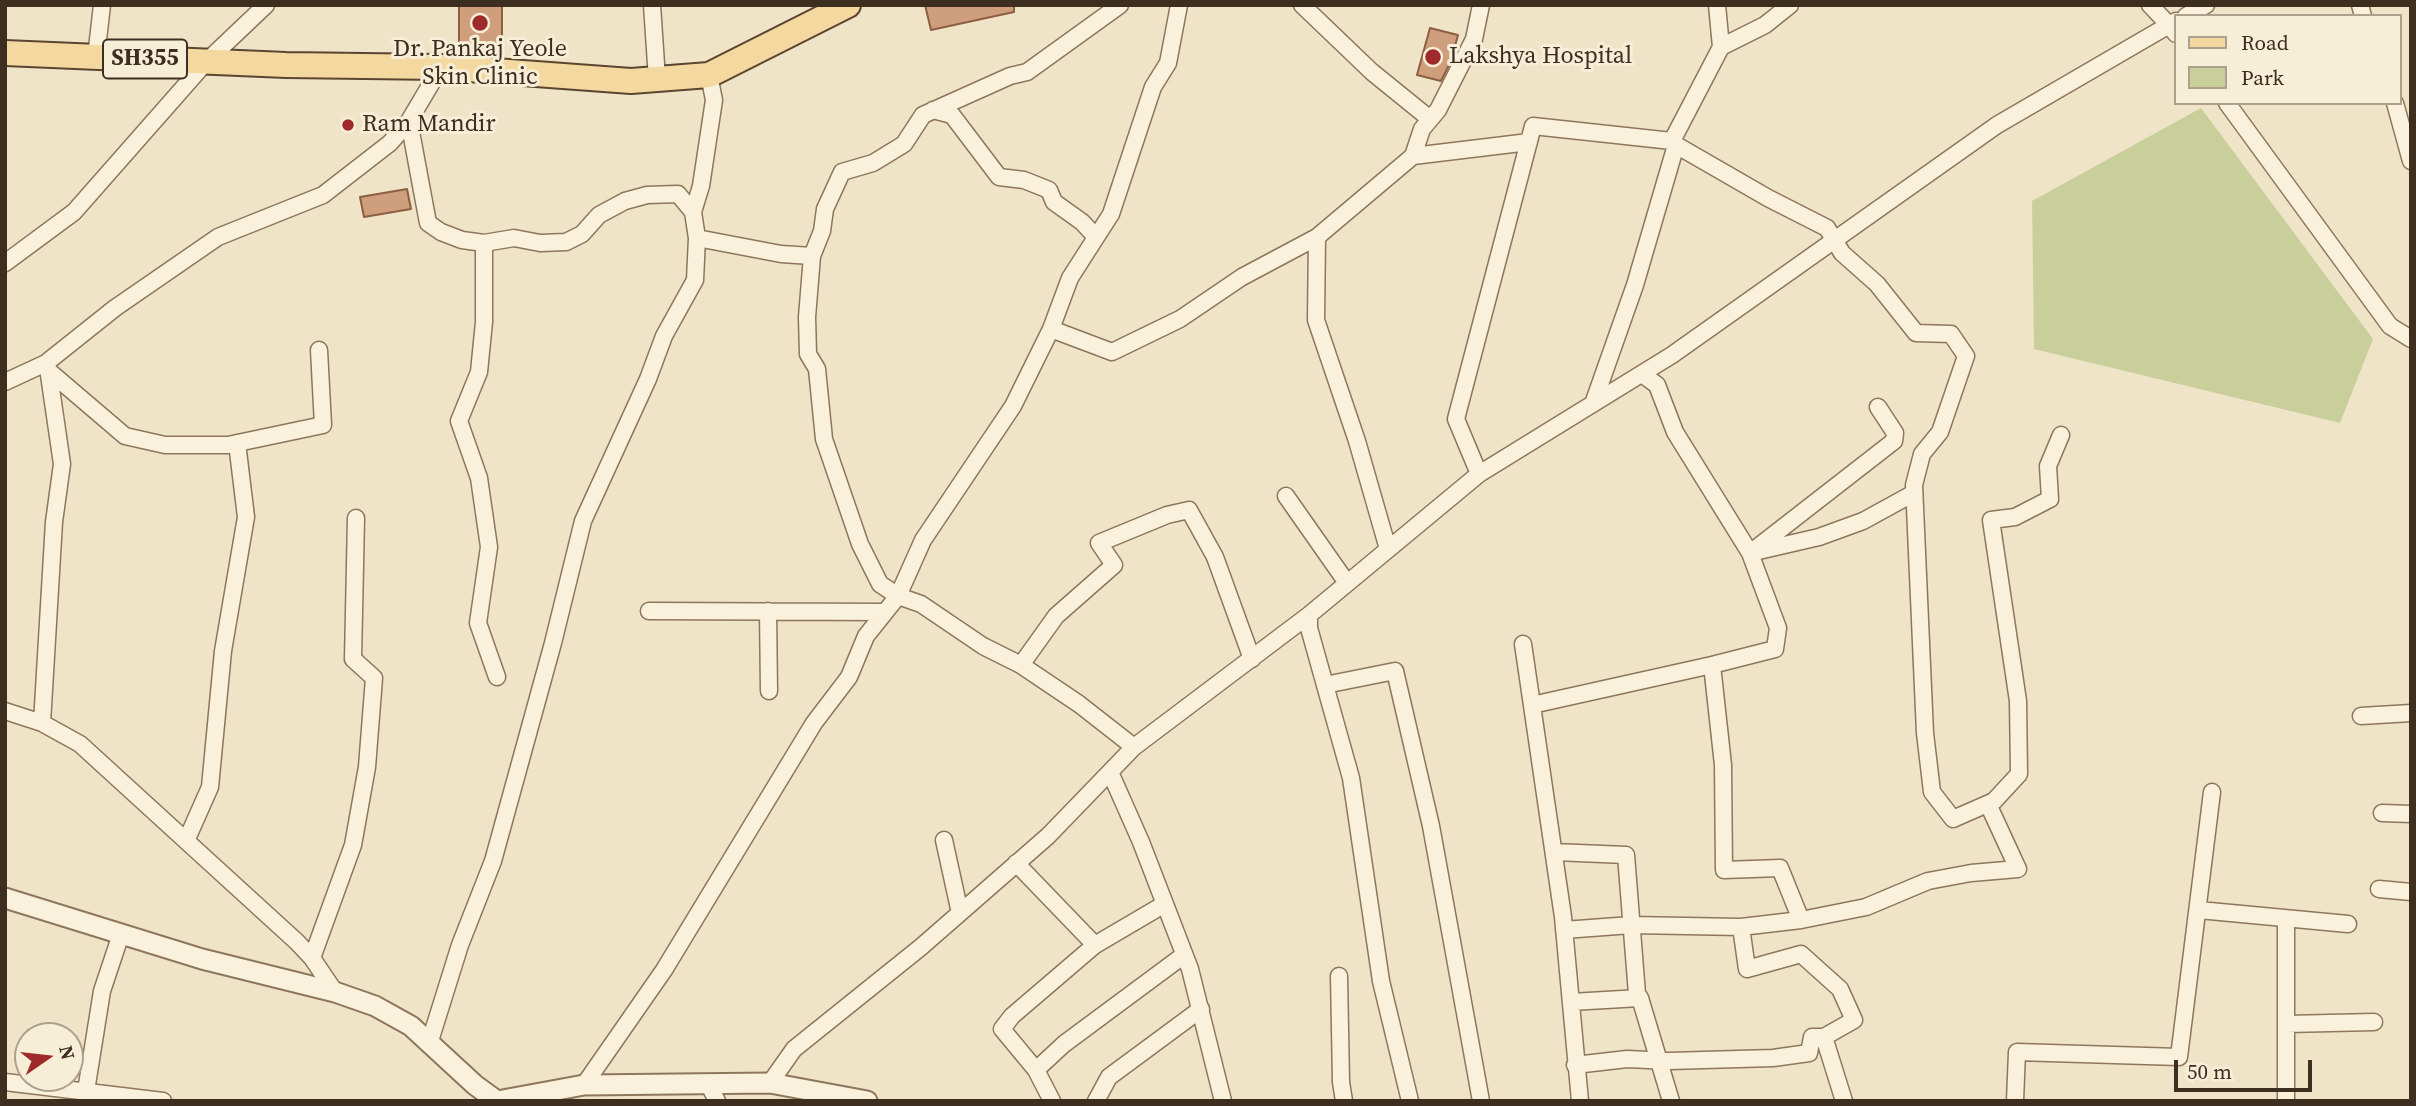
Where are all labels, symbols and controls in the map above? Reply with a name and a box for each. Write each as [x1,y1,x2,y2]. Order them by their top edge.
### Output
marker: Dr. Pankaj Yeole Skin Clinic [470,13,490,33]
legend [2174,14,2402,105]
text: Road [2241,28,2289,57]
place label: Dr. Pankaj Yeole Skin Clinic [393,36,567,92]
road number: SH355 [103,40,187,78]
place label: Lakshya Hospital [1449,43,1632,71]
marker: Lakshya Hospital [1423,47,1443,67]
text: Park [2241,63,2284,92]
place label: Ram Mandir [362,111,496,139]
marker: Ram Mandir [340,117,356,133]
north arrow [14,1022,84,1092]
text: N [53,1043,82,1062]
scale bar [2178,1046,2316,1090]
text: 50 m [2187,1057,2232,1086]

